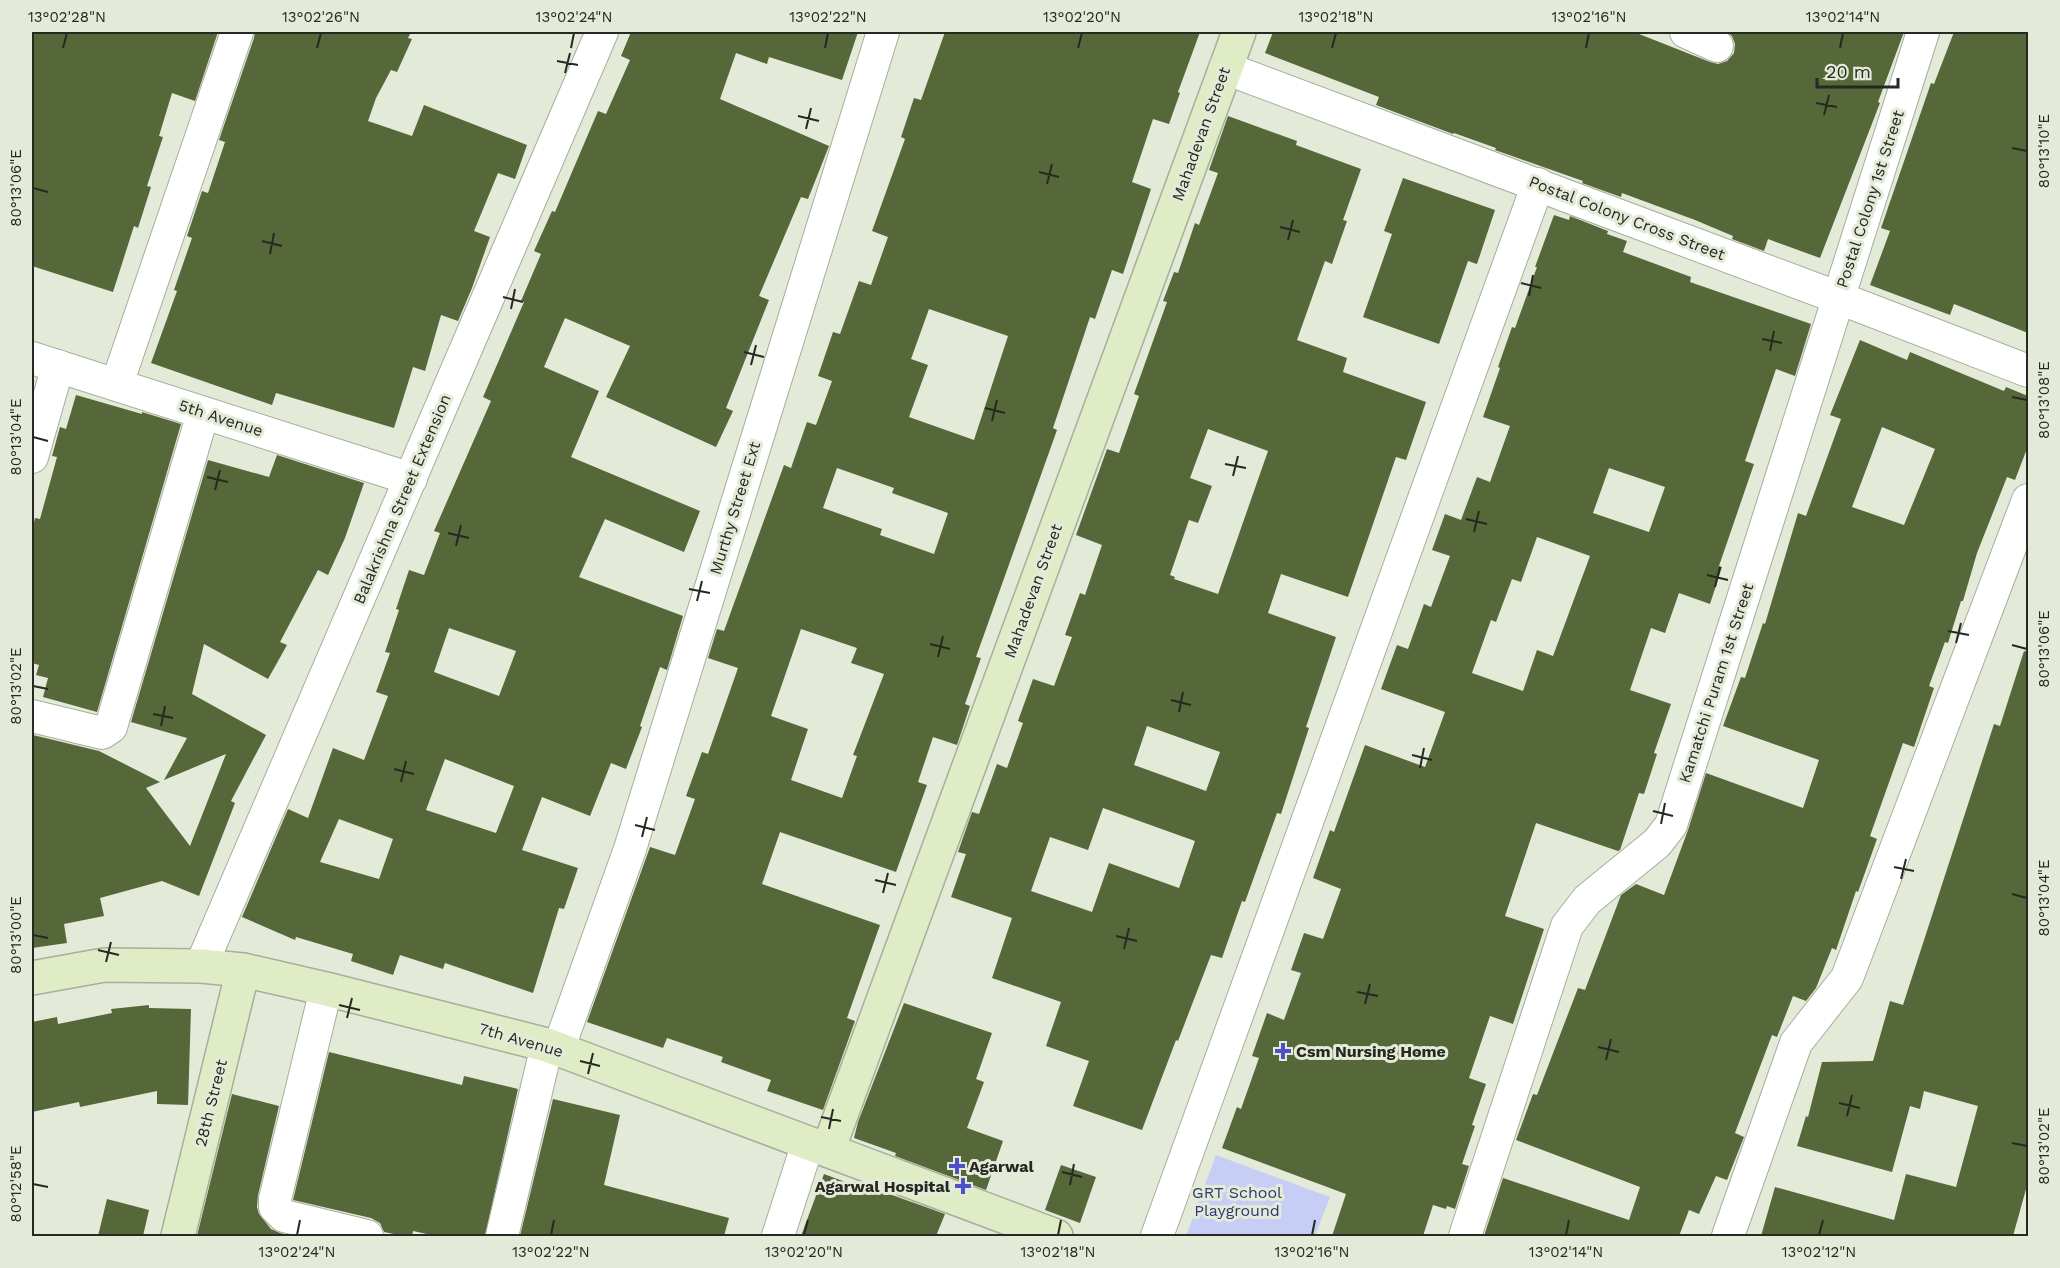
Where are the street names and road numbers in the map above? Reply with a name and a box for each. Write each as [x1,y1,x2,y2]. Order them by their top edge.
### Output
street label: Mahadevan Street [1168,64,1234,204]
street label: Postal Colony 1st Street [1832,107,1908,290]
street label: Postal Colony Cross Street [1526,172,1728,264]
street label: Balakrishna Street Extension [349,391,455,607]
street label: 5th Avenue [177,395,265,441]
street label: Murthy Street Ext [706,439,764,577]
street label: Mahadevan Street [1000,521,1066,661]
street label: Kamatchi Puram 1st Street [1675,580,1757,785]
street label: 7th Avenue [477,1019,565,1061]
street label: 28th Street [191,1057,231,1149]

